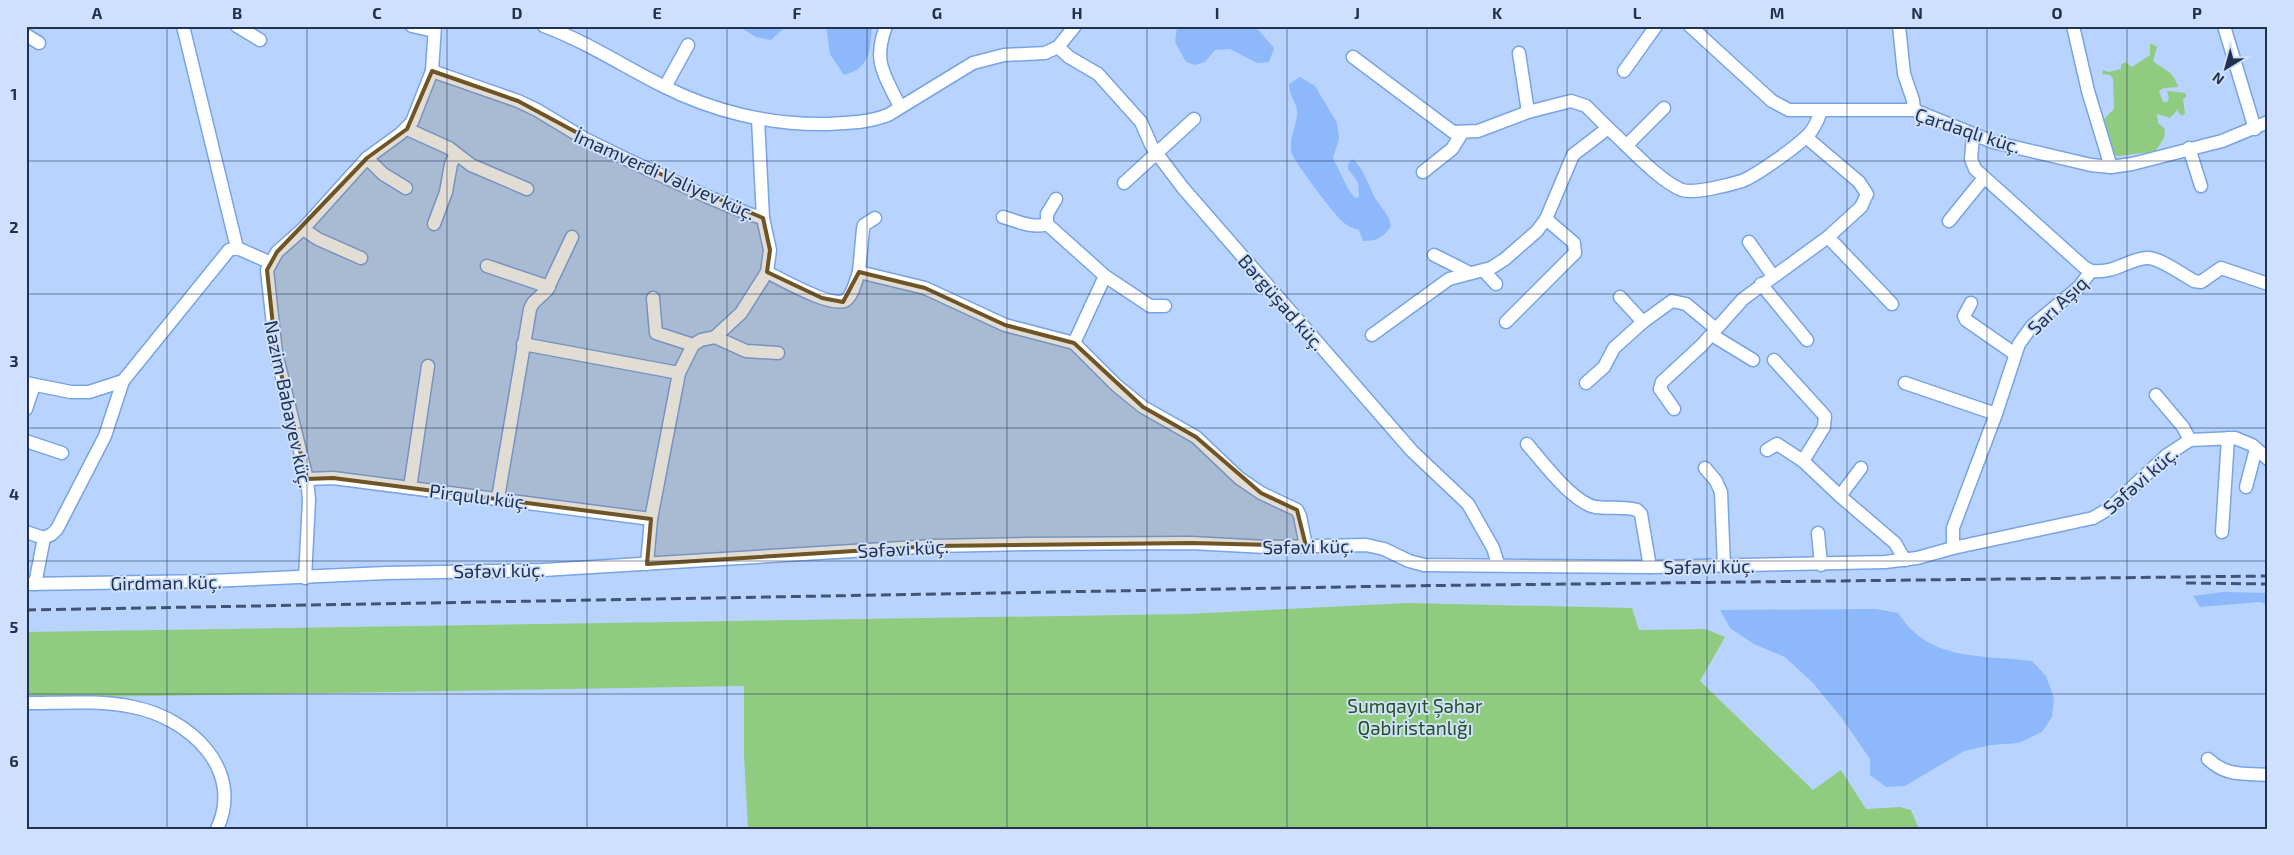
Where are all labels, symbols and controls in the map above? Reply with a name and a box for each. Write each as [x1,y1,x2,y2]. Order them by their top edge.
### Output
text: A [92,3,103,22]
text: B [232,3,242,22]
text: C [372,3,382,22]
text: D [512,3,523,22]
text: E [652,3,662,22]
text: F [793,3,802,22]
text: G [932,3,942,22]
text: H [1071,3,1083,22]
text: I [1215,3,1219,22]
text: J [1354,3,1360,22]
text: K [1492,3,1503,22]
text: L [1633,3,1642,22]
text: M [1770,3,1784,22]
text: N [1911,3,1923,22]
text: O [2051,3,2063,22]
text: P [2192,3,2202,22]
north arrow [2202,42,2252,92]
text: N [2209,69,2227,89]
text: 1 [11,84,17,103]
street label: Çardaqlı küç. [1912,102,2024,159]
street label: İmamverdi Vəliyev küç. [570,124,759,225]
text: 2 [9,217,19,236]
street label: Bərgüşad küç. [1233,249,1330,356]
street label: Sarı Aşıq [2022,271,2092,340]
street label: Nazim Babayev küç. [259,318,318,490]
text: 3 [9,351,19,370]
street label: Səfəvi küç. [2098,441,2183,519]
street label: Pirqulu küç. [428,479,530,514]
text: 4 [9,484,19,503]
street label: Səfəvi küç. [857,534,949,563]
street label: Səfəvi küç. [1262,534,1354,559]
street label: Səfəvi küç. [1663,554,1755,579]
street label: Səfəvi küç. [453,558,545,583]
street label: Girdman küç. [110,570,222,595]
text: 5 [10,617,19,636]
park label: Sumqayıt Şəhər Qəbiristanlığı [1347,694,1483,739]
text: 6 [9,751,19,770]

